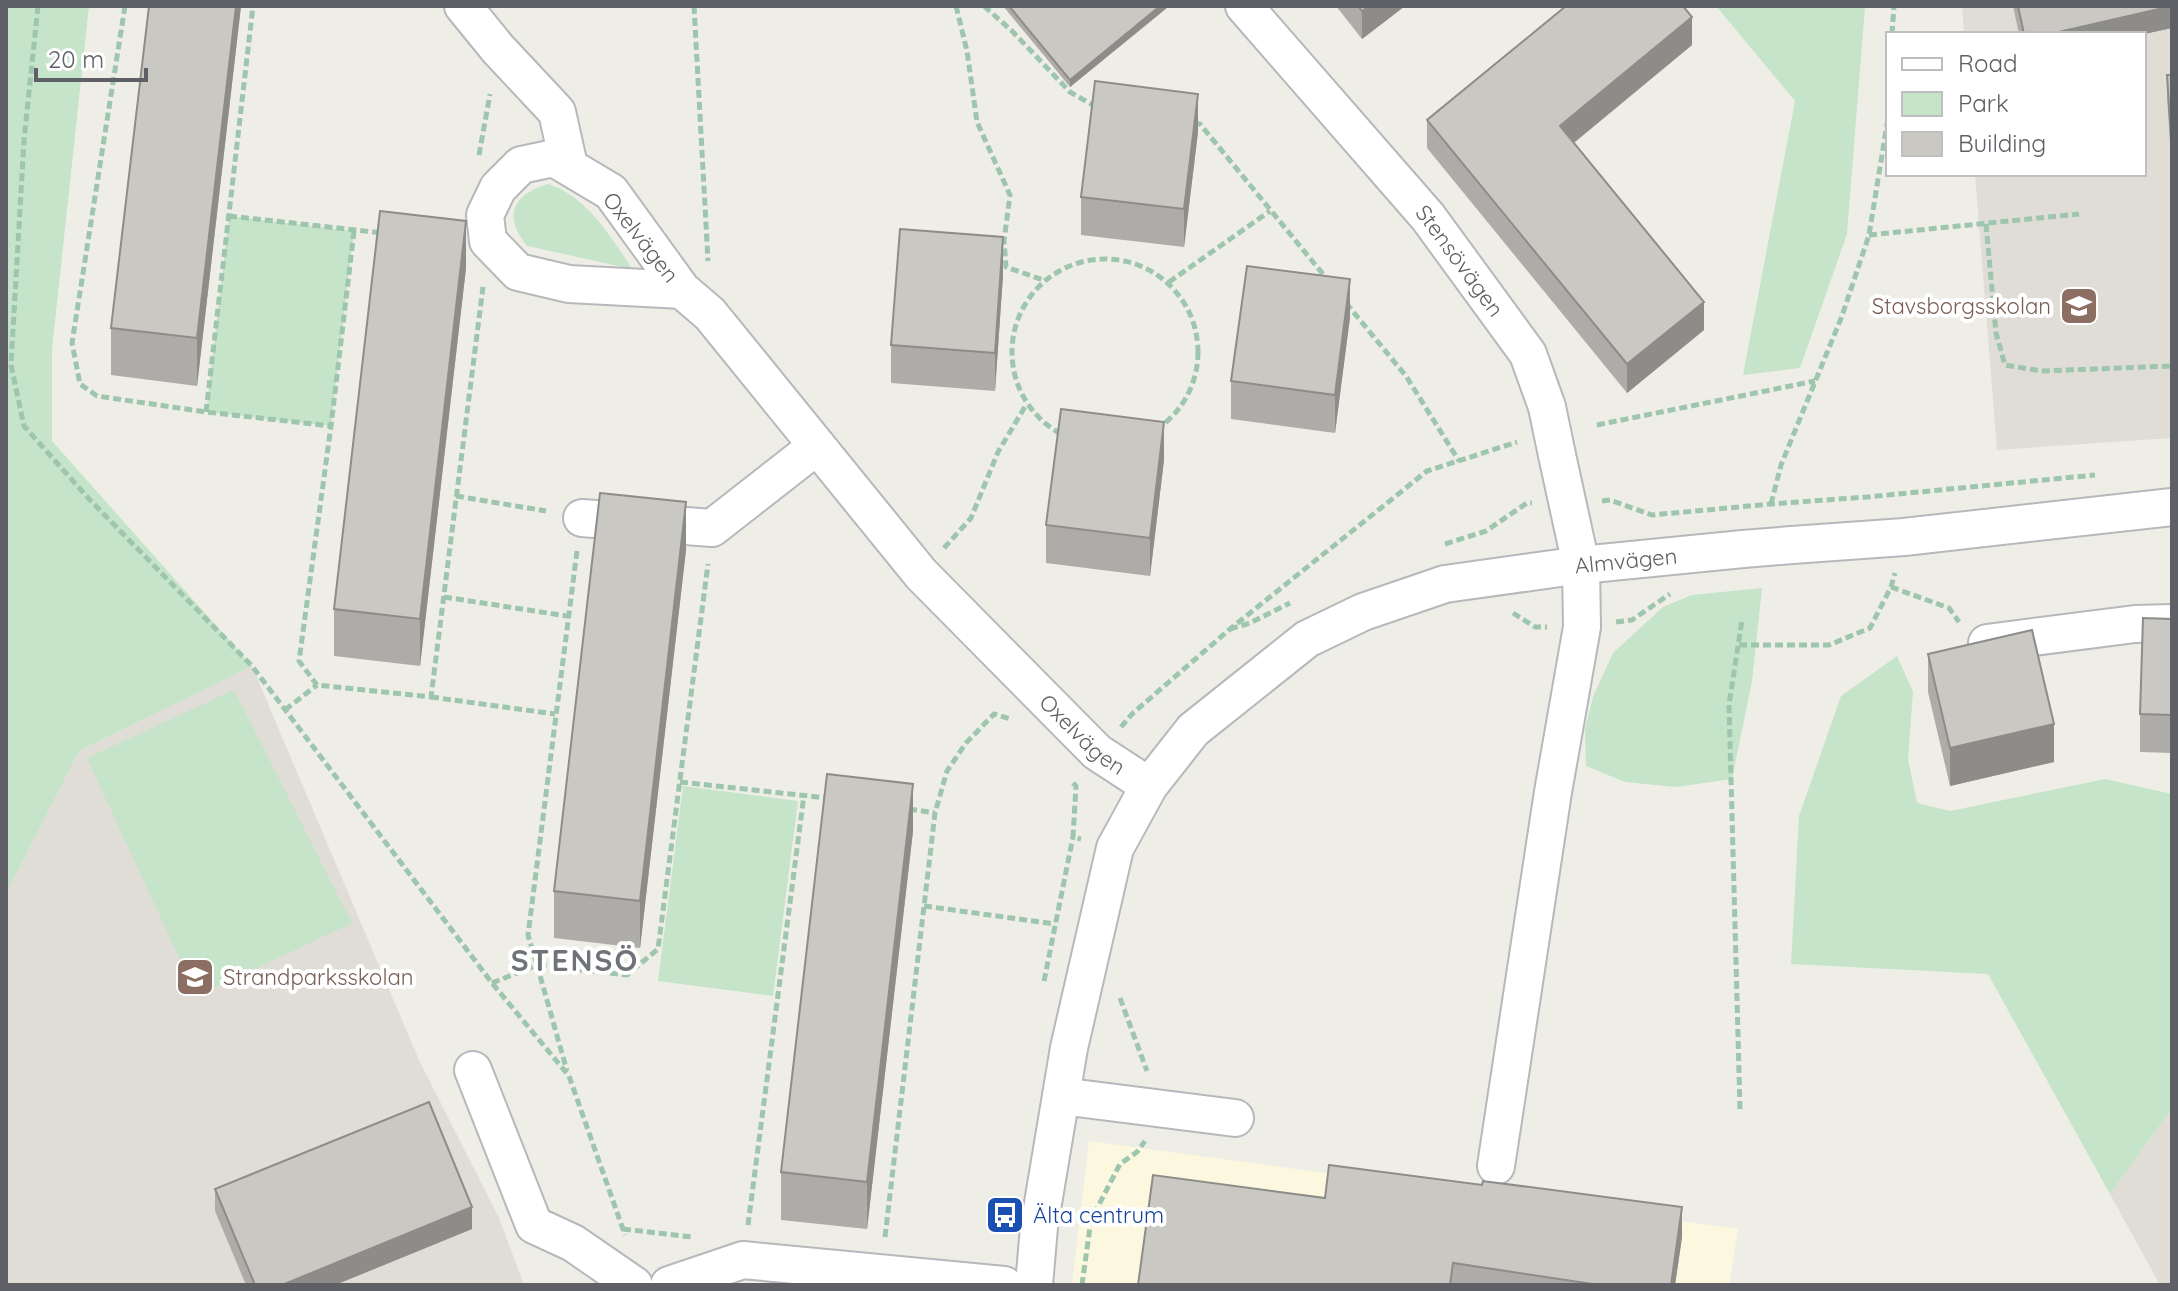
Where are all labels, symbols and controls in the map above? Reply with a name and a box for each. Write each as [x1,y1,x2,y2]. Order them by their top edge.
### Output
scale bar [36,32,146,82]
legend [1886,32,2146,176]
text: 20 m [48,44,104,74]
text: Road [1958,48,2018,78]
text: Park [1958,88,2009,118]
text: Building [1958,128,2046,158]
street label: Oxelvägen [597,186,685,288]
street label: Stensövägen [1410,199,1510,322]
school or university icon: Stavsborgsskolan [2058,285,2100,327]
place label: Stavsborgsskolan [1872,292,2051,320]
street label: Almvägen [1573,542,1678,580]
street label: Oxelvägen [1033,688,1131,781]
district label: STENSÖ [511,941,639,979]
school or university icon: Strandparksskolan [174,956,216,998]
place label: Strandparksskolan [223,963,414,991]
bus stop icon: Älta centrum [984,1194,1026,1236]
place label: Älta centrum [1033,1201,1164,1229]

